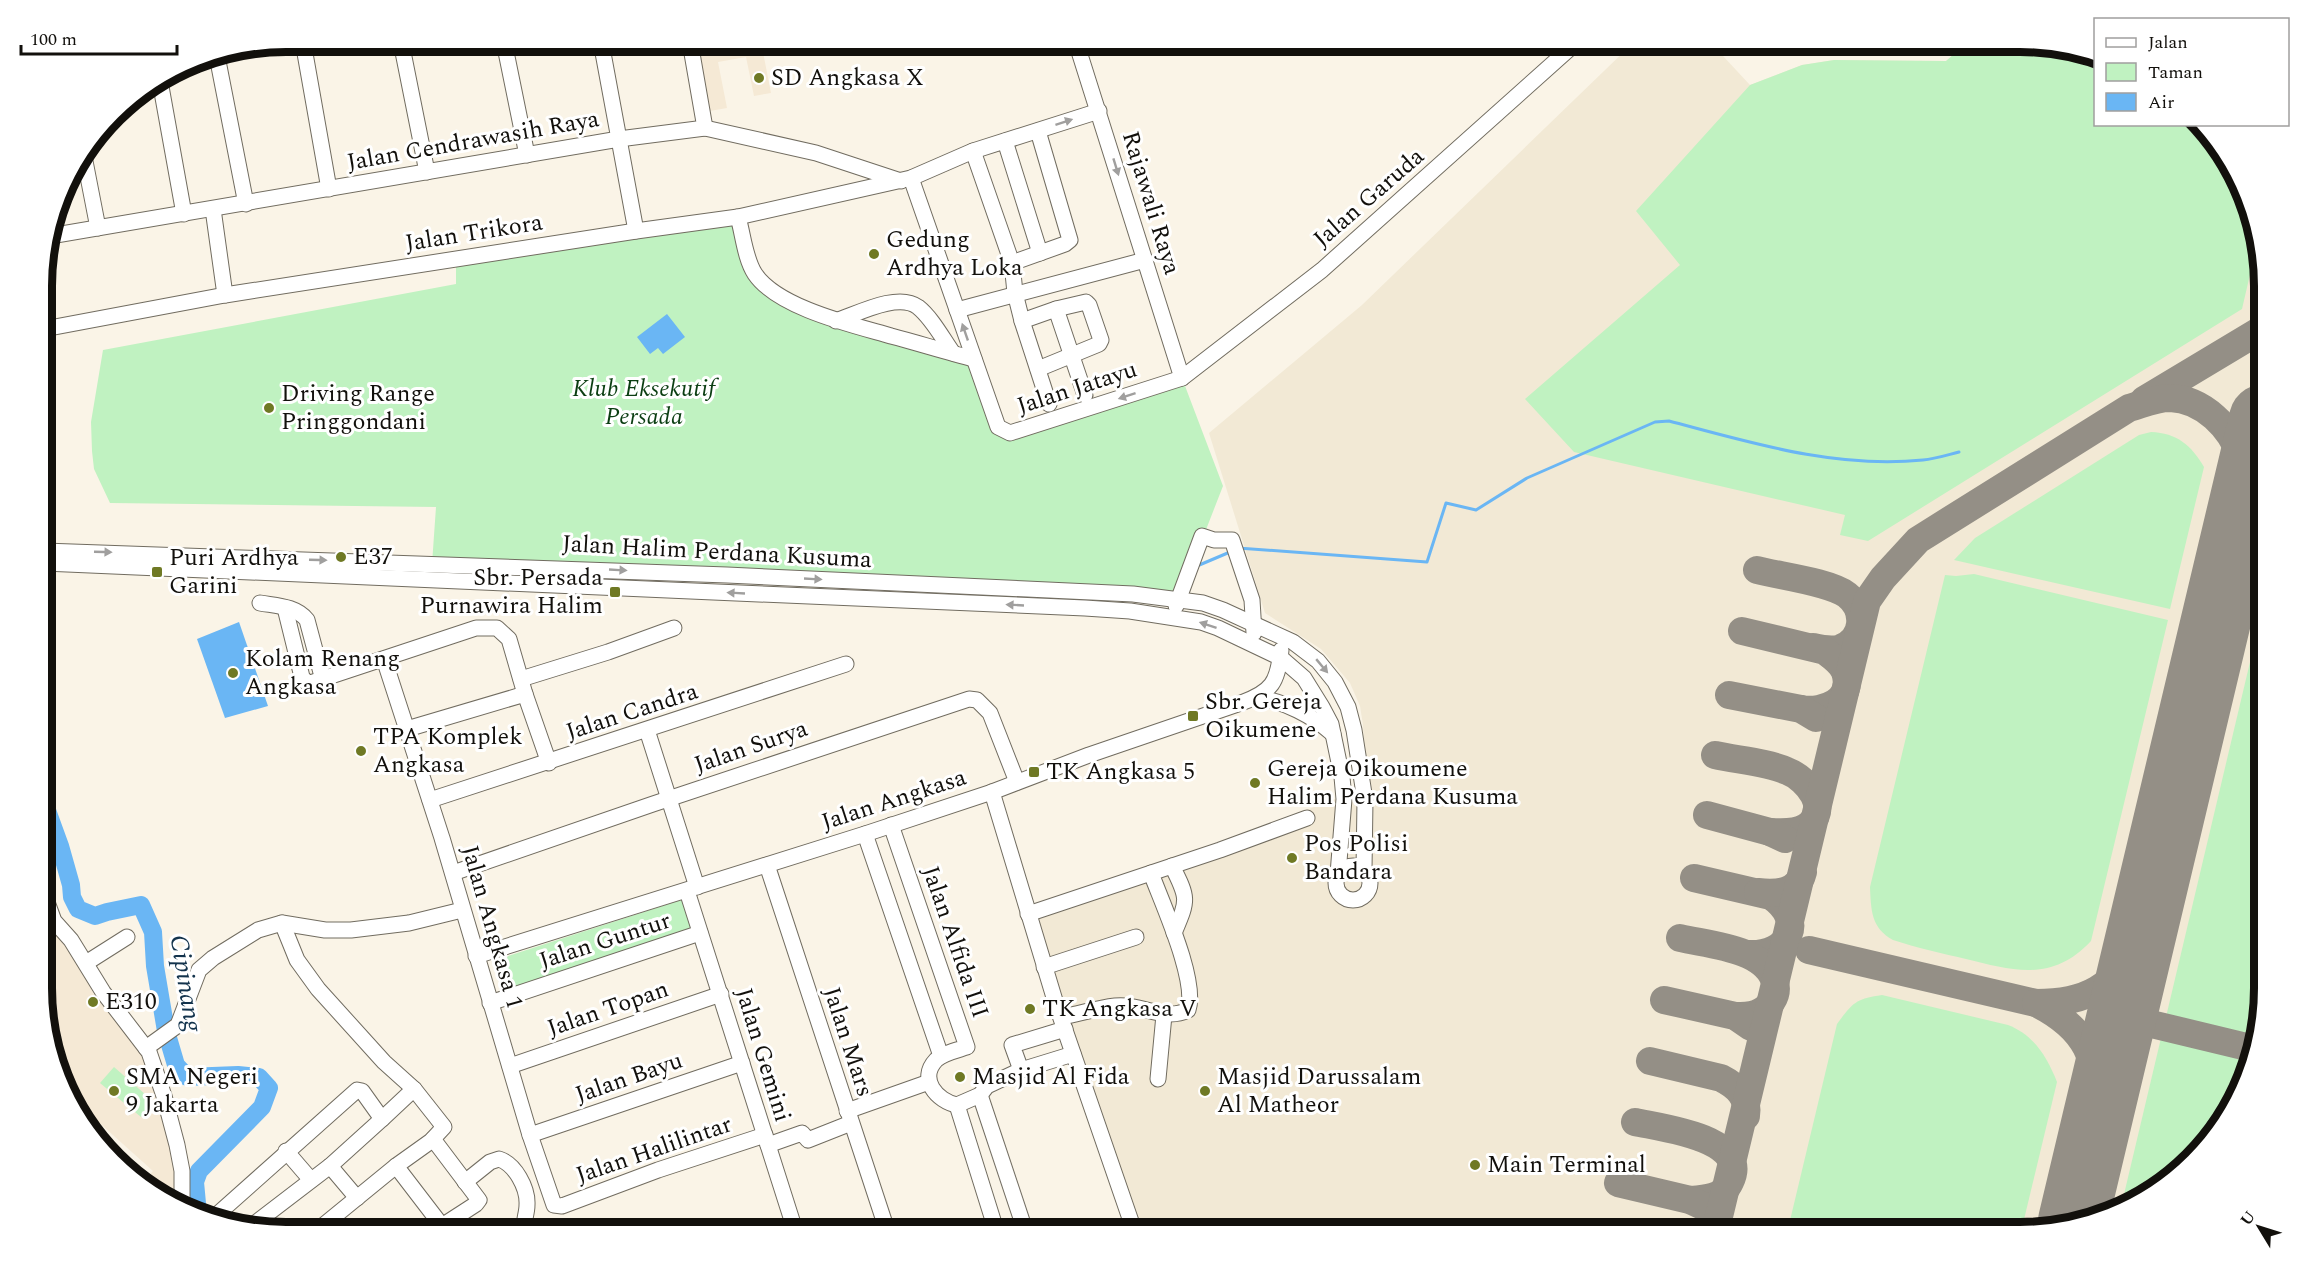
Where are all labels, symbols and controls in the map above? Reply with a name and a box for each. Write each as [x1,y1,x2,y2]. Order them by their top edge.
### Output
scale bar [21,18,177,56]
legend [2094,18,2289,126]
text: 100 m [30,26,77,53]
text: Jalan [2148,29,2188,56]
text: Taman [2148,59,2203,86]
place label: SD Angkasa X [771,60,924,96]
marker: SD Angkasa X [752,71,766,85]
text: Air [2148,89,2174,116]
street label: Jalan Cendrawasih Raya [344,101,602,181]
one-way arrow [1055,117,1073,126]
street label: Rajawali Raya [1112,127,1190,279]
street label: Jalan Garuda [1305,139,1433,257]
one-way arrow [1112,158,1121,176]
street label: Jalan Trikora [403,204,546,262]
place label: Gedung Ardhya Loka [886,222,1023,286]
marker: Gedung Ardhya Loka [867,247,881,261]
one-way arrow [959,323,969,341]
street label: Jalan Jatayu [1012,352,1142,424]
park label: Klub Eksekutif Persada [572,371,720,435]
place label: Driving Range Pringgondani [281,376,435,440]
one-way arrow [1118,392,1136,401]
marker: Driving Range Pringgondani [262,401,276,415]
street label: Jalan Halim Perdana Kusuma [561,526,873,578]
place label: E37 [353,539,393,575]
place label: Puri Ardhya Garini [169,540,299,604]
one-way arrow [93,548,112,557]
marker: E37 [334,550,348,564]
one-way arrow [309,555,328,564]
place label: Sbr. Persada Purnawira Halim [420,560,603,624]
marker: Puri Ardhya Garini [150,565,164,579]
one-way arrow [609,565,628,574]
one-way arrow [804,574,823,583]
marker: Sbr. Persada Purnawira Halim [608,585,622,599]
one-way arrow [727,588,746,598]
one-way arrow [1005,601,1024,610]
one-way arrow [1199,619,1217,629]
place label: Kolam Renang Angkasa [245,641,400,705]
one-way arrow [1315,658,1328,673]
marker: Kolam Renang Angkasa [226,666,240,680]
street label: Jalan Candra [561,674,703,750]
place label: Sbr. Gereja Oikumene [1205,684,1322,748]
marker: Sbr. Gereja Oikumene [1186,709,1200,723]
street label: Jalan Surya [689,711,813,783]
place label: TPA Komplek Angkasa [373,719,523,783]
marker: TPA Komplek Angkasa [354,744,368,758]
place label: Gereja Oikoumene Halim Perdana Kusuma [1267,751,1518,815]
place label: TK Angkasa 5 [1046,754,1195,790]
street label: Jalan Angkasa [817,760,971,840]
marker: TK Angkasa 5 [1027,765,1041,779]
marker: Gereja Oikoumene Halim Perdana Kusuma [1248,776,1262,790]
place label: Pos Polisi Bandara [1304,826,1408,890]
street label: Jalan Angkasa 1 [451,841,533,1013]
marker: Pos Polisi Bandara [1285,851,1299,865]
street label: Jalan Alfida III [912,861,998,1023]
street label: Jalan Guntur [535,903,675,979]
water label: Cipinang [159,932,214,1036]
street label: Jalan Topan [542,971,674,1047]
street label: Jalan Mars [813,982,883,1102]
place label: E310 [105,984,157,1020]
street label: Jalan Gemini [726,984,800,1126]
place label: TK Angkasa V [1042,991,1197,1027]
marker: E310 [86,995,100,1009]
marker: TK Angkasa V [1023,1002,1037,1016]
street label: Jalan Bayu [570,1043,688,1113]
place label: SMA Negeri 9 Jakarta [126,1059,258,1123]
place label: Masjid Al Fida [972,1059,1130,1095]
place label: Masjid Darussalam Al Matheor [1217,1059,1421,1123]
marker: Masjid Al Fida [953,1070,967,1084]
marker: SMA Negeri 9 Jakarta [107,1084,121,1098]
marker: Masjid Darussalam Al Matheor [1198,1084,1212,1098]
street label: Jalan Halilintar [571,1106,737,1194]
place label: Main Terminal [1487,1147,1646,1183]
marker: Main Terminal [1468,1158,1482,1172]
north arrow [2229,1197,2289,1257]
text: U [2234,1206,2262,1231]

